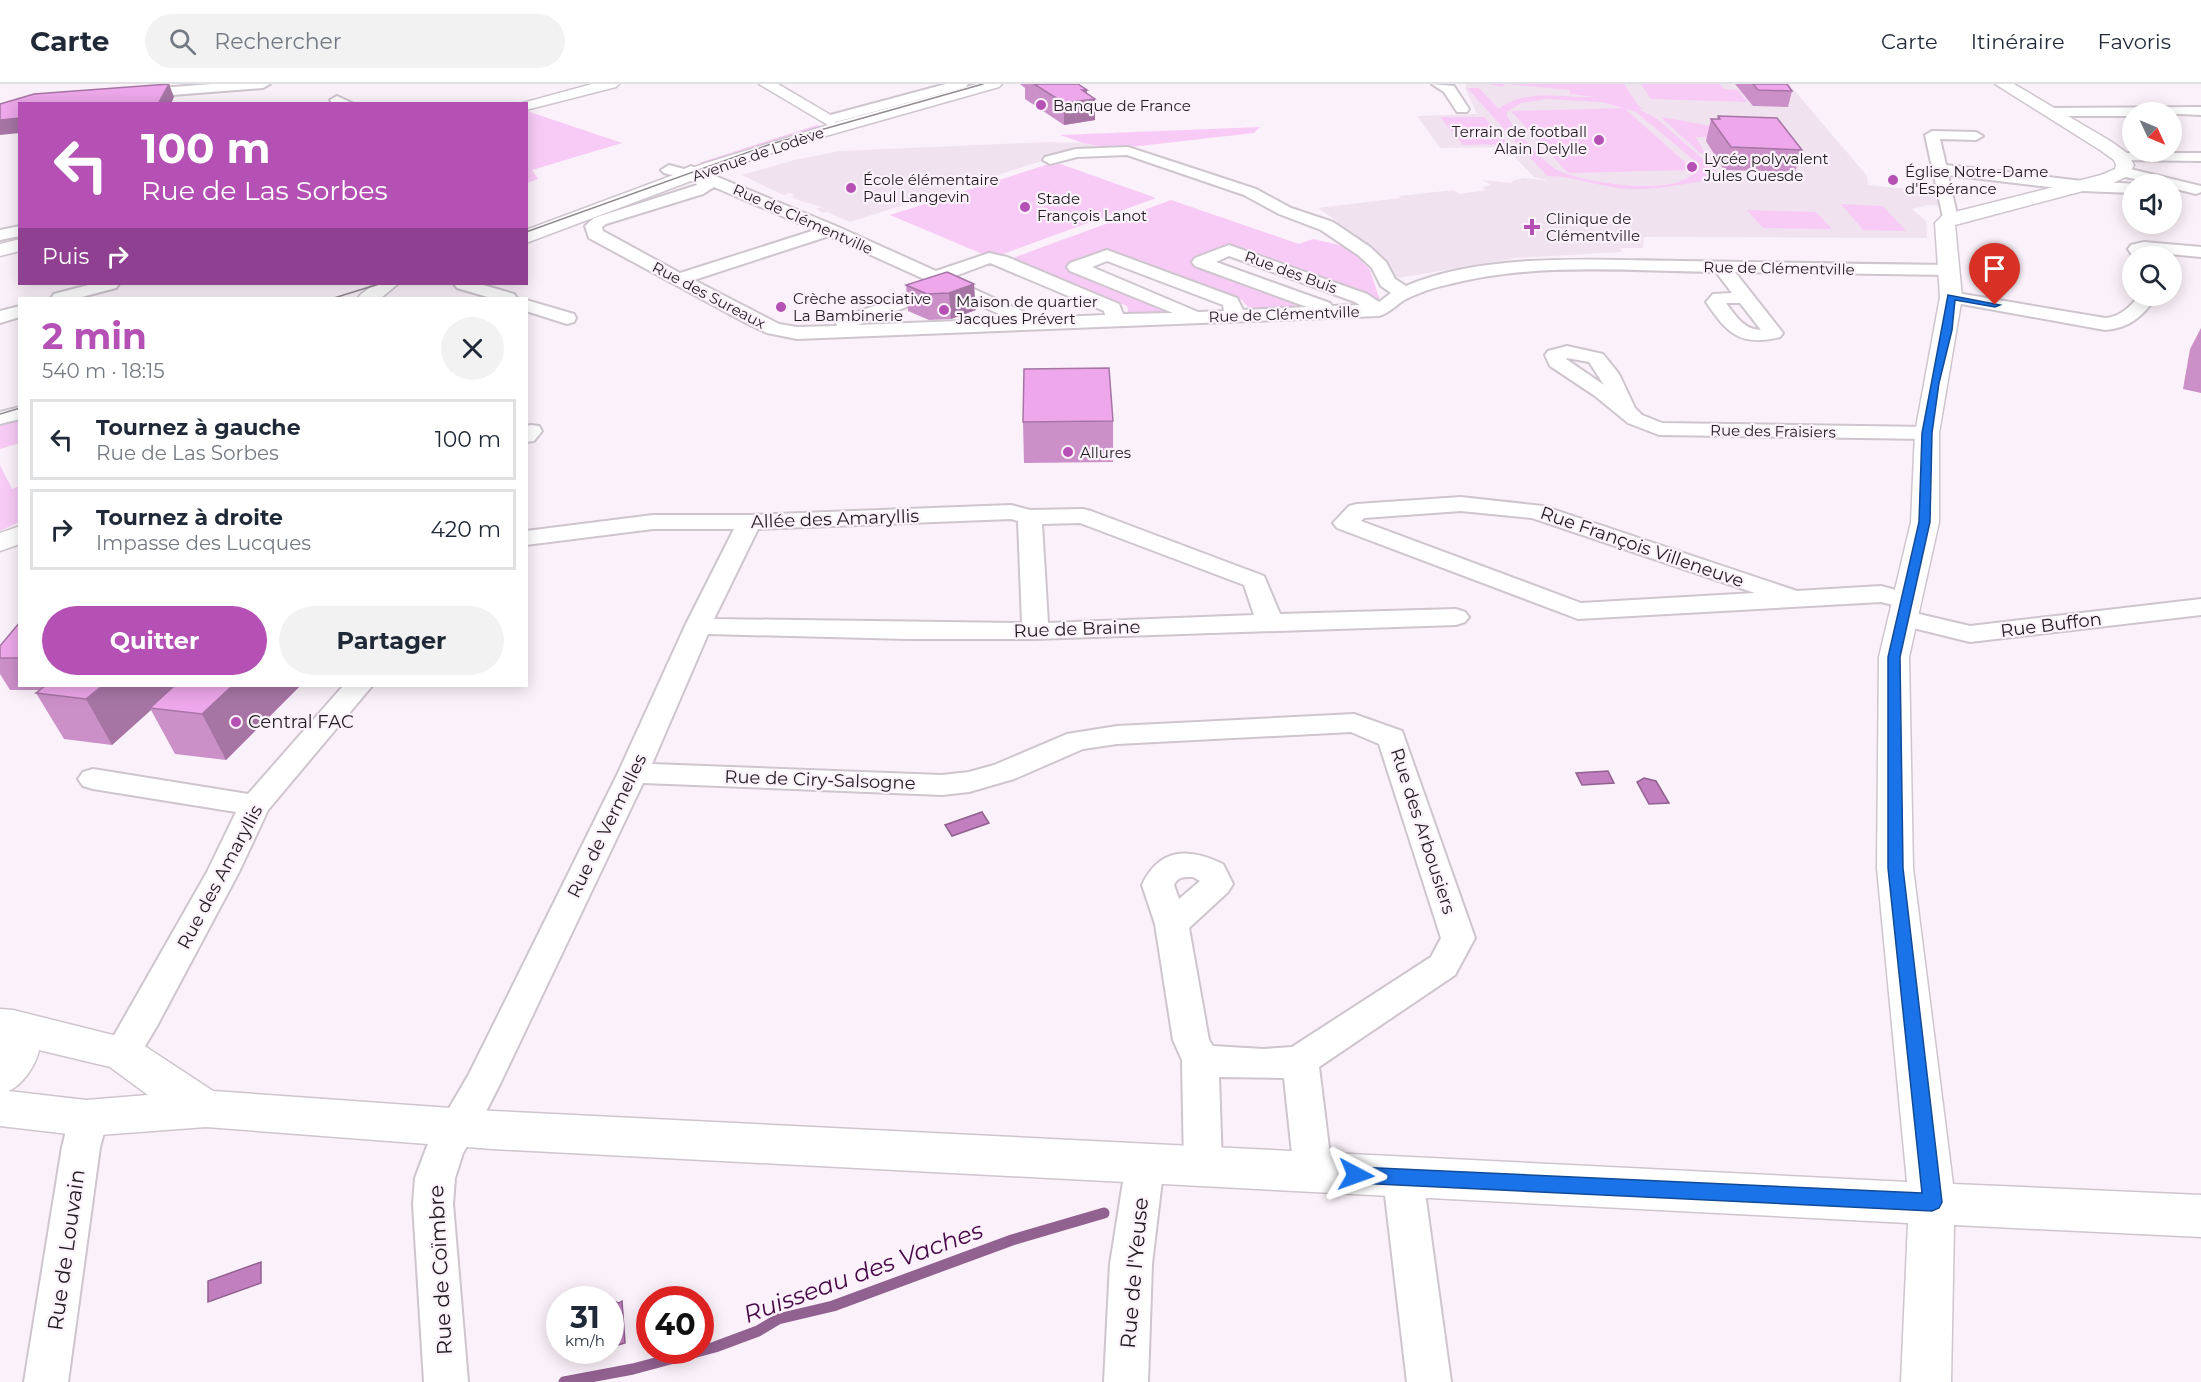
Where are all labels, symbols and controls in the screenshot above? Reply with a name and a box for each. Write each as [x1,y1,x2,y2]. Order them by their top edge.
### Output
search box [145,14,565,68]
text: Carte [30,24,109,58]
icon: search [166,25,199,58]
text: Rechercher [214,28,342,55]
text: Carte [1881,29,1938,54]
text: Itinéraire [1971,29,2065,54]
text: Favoris [2098,29,2171,54]
place label: Banque de France [1053,96,1191,115]
marker: Banque de France [1034,98,1048,112]
north arrow [2122,102,2182,162]
map controls [2122,102,2182,306]
text: 100 m [141,122,270,174]
place label: Terrain de football Alain Delylle [1452,122,1587,158]
street label: Avenue de Lodève [690,123,826,185]
icon: left [42,126,120,204]
marker: Terrain de football Alain Delylle [1592,133,1606,147]
place label: Lycée polyvalent Jules Guesde [1703,149,1829,185]
marker: Lycée polyvalent Jules Guesde [1685,160,1699,174]
place label: Église Notre-Dame d'Espérance [1905,162,2048,198]
place label: École élémentaire Paul Langevin [863,170,999,206]
marker: Église Notre-Dame d'Espérance [1886,173,1900,187]
text: Rue de Las Sorbes [141,174,388,207]
button: sound [2122,174,2182,234]
street label: Rue de Clémentville [730,180,876,258]
marker: École élémentaire Paul Langevin [844,181,858,195]
place label: Stade François Lanot [1037,189,1147,225]
marker: Stade François Lanot [1018,200,1032,214]
place label: Clinique de Clémentville [1546,209,1640,245]
marker: Clinique de Clémentville [1523,218,1541,236]
icon: right [101,240,134,273]
text: Puis [42,243,89,270]
pin [1969,243,2020,305]
street label: Rue des Buis [1242,246,1340,298]
button: search [2122,246,2182,306]
icon: arrive [1978,252,2011,285]
street label: Rue des Sureaux [649,257,769,333]
street label: Rue de Clémentville [1703,257,1855,279]
place label: Crèche associative La Bambinerie [793,289,931,325]
place label: Maison de quartier Jacques Prévert [955,292,1098,328]
marker: Crèche associative La Bambinerie [774,300,788,314]
street label: Rue de Clémentville [1208,302,1360,326]
marker: Maison de quartier Jacques Prévert [937,303,951,317]
text: 2 min [42,314,147,358]
button: close [441,317,504,380]
text: 540 m · 18:15 [42,359,165,383]
text: Tournez à gauche [96,414,301,441]
street label: Rue des Fraisiers [1710,420,1836,442]
icon: left [45,423,78,456]
text: 100 m [435,426,501,453]
text: Rue de Las Sorbes [96,441,279,465]
place label: Allures [1080,443,1131,462]
marker: Allures [1061,445,1075,459]
street label: Rue François Villeneuve [1537,502,1747,592]
text: Tournez à droite [96,504,283,531]
street label: Allée des Amaryllis [750,505,920,533]
icon: right [45,513,78,546]
text: 420 m [430,516,501,543]
text: Impasse des Lucques [96,531,311,555]
button: Quitter [42,606,267,675]
button: Partager [279,606,504,675]
street label: Rue Buffon [1999,608,2103,642]
street label: Rue de Braine [1013,616,1141,642]
place label: Central FAC [248,711,354,733]
marker: Central FAC [229,715,243,729]
street label: Rue des Arbousiers [1386,745,1460,917]
street label: Rue de Vermelles [563,750,651,902]
street label: Rue de Ciry-Salsogne [724,766,916,794]
street label: Rue des Amaryllis [173,801,267,953]
position arrow [1324,1143,1388,1207]
street label: Rue de Louvain [42,1168,90,1332]
street label: Rue de Coïmbre [423,1184,457,1356]
street label: Rue de l'Yeuse [1115,1196,1153,1350]
water label: Ruisseau des Vaches [739,1215,987,1329]
speed limit sign: 40 [636,1286,714,1364]
text: 31 [570,1299,600,1336]
text: km/h [565,1331,605,1350]

